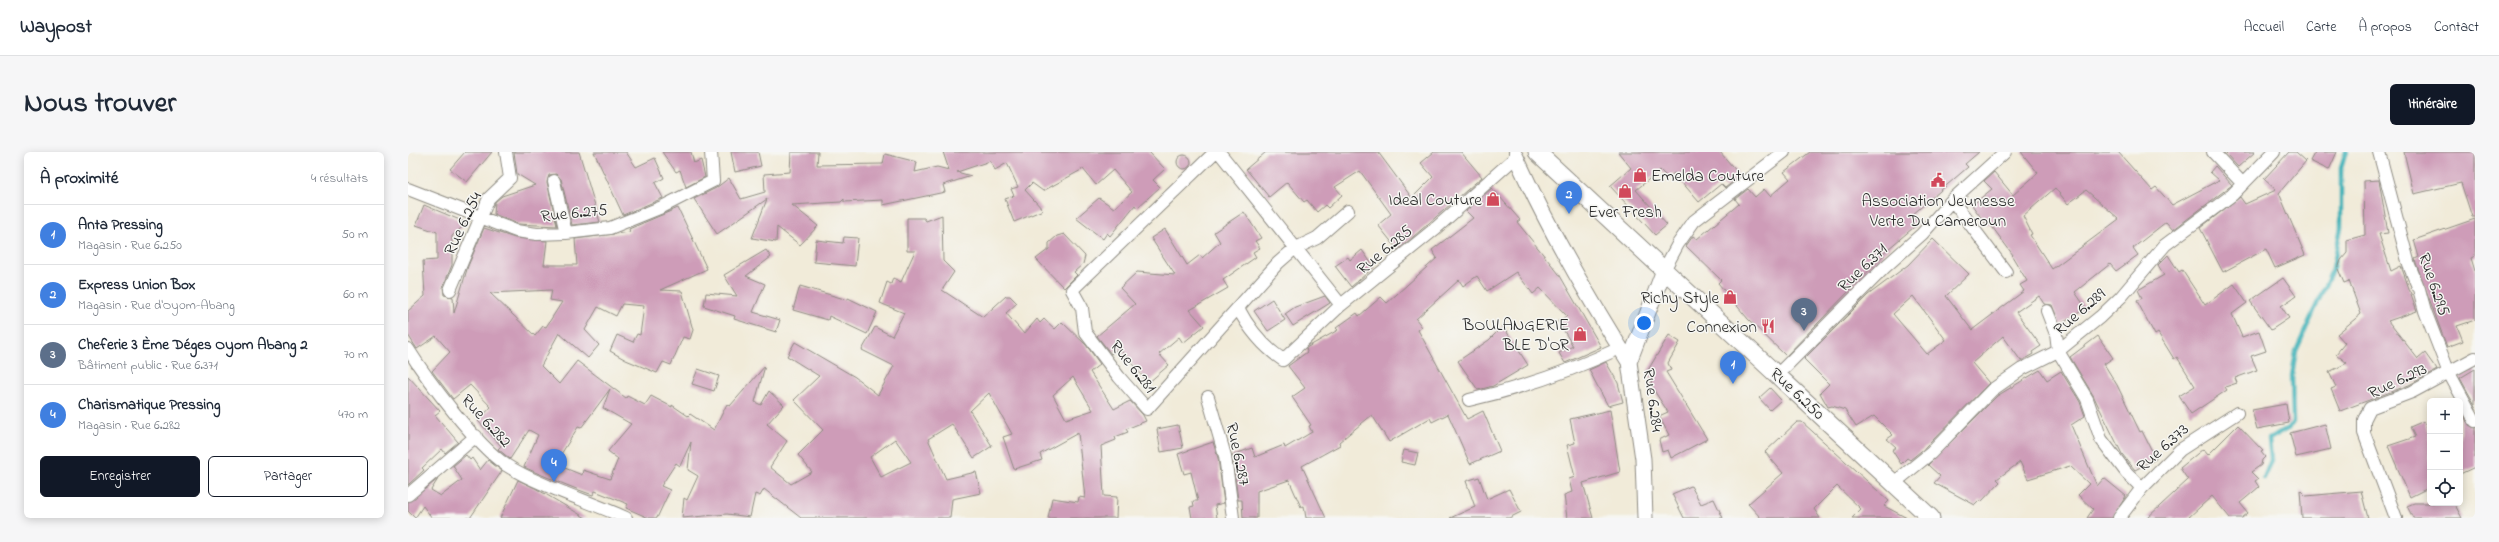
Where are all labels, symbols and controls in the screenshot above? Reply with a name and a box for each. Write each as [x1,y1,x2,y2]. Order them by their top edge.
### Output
text: Waypost [20,14,92,41]
text: Accueil [2244,17,2284,38]
text: Carte [2306,17,2337,38]
text: À propos [2359,17,2412,38]
text: Contact [2434,17,2479,38]
text: Nous trouver [24,84,176,125]
button: Itinéraire [2390,84,2475,125]
place label: Emelda Couture [1651,164,1764,189]
text: À proximité [40,166,118,191]
shop icon: Emelda Couture [1632,167,1648,183]
text: 4 résultats [311,169,368,188]
public building icon: Association Jeunesse Verte Du Cameroun [1930,172,1946,188]
pin: 2 [1556,181,1582,214]
shop icon: Ever Fresh [1617,183,1633,199]
street label: Rue 6.254 [438,188,489,259]
place label: Ideal Couture [1388,188,1482,213]
place label: Association Jeunesse Verte Du Cameroun [1861,189,2015,234]
shop icon: Ideal Couture [1485,191,1501,207]
street label: Rue 6.275 [539,198,609,229]
place label: Ever Fresh [1588,200,1662,225]
text: Anta Pressing [78,214,163,236]
street label: Rue 6.285 [1351,219,1419,281]
text: 1 [51,225,55,244]
text: 50 m [342,225,368,244]
text: Magasin · Rue 6.250 [78,236,182,255]
street label: Rue 6.371 [1832,237,1894,298]
street label: Rue 6.295 [2411,250,2456,320]
text: Express Union Box [78,274,196,296]
street label: Rue 6.289 [2048,282,2112,342]
text: 2 [50,285,56,304]
text: 60 m [343,285,368,304]
place label: Richy Style [1641,286,1719,312]
shop icon: Richy Style [1722,289,1738,305]
text: Magasin · Rue d'Oyom-Abang [78,296,235,315]
pin: 3 [1791,298,1817,331]
place label: BOULANGERIE BLE D'OR [1462,313,1570,358]
your location [1634,313,1654,333]
place label: Connexion [1687,315,1757,340]
restaurant icon: Connexion [1760,318,1776,334]
shop icon: BOULANGERIE BLE D'OR [1572,326,1588,342]
text: Cheferie 3 Ème Déges Oyom Abang 2 [78,334,308,356]
street label: Rue 6.281 [1104,335,1162,399]
text: 3 [50,345,56,364]
text: 70 m [344,345,368,364]
pin: 1 [1720,351,1746,384]
text: Bâtiment public · Rue 6.371 [78,356,218,375]
street label: Rue 6.293 [2364,357,2431,406]
street label: Rue 6.250 [1764,362,1830,426]
street label: Rue 6.284 [1636,367,1669,433]
street label: Rue 6.282 [455,389,517,453]
text: Charismatique Pressing [78,394,220,416]
map controls [2427,398,2463,506]
button: + [2427,398,2463,434]
text: 4 [50,405,56,424]
text: 470 m [338,405,368,424]
text: Magasin · Rue 6.282 [78,416,180,435]
street label: Rue 6.373 [2131,418,2195,478]
street label: Rue 6.287 [1219,421,1256,488]
button: − [2427,434,2463,470]
pin: 4 [541,449,567,482]
button: Enregistrer [40,456,200,497]
button: Partager [208,456,368,497]
button: locate [2427,470,2463,506]

